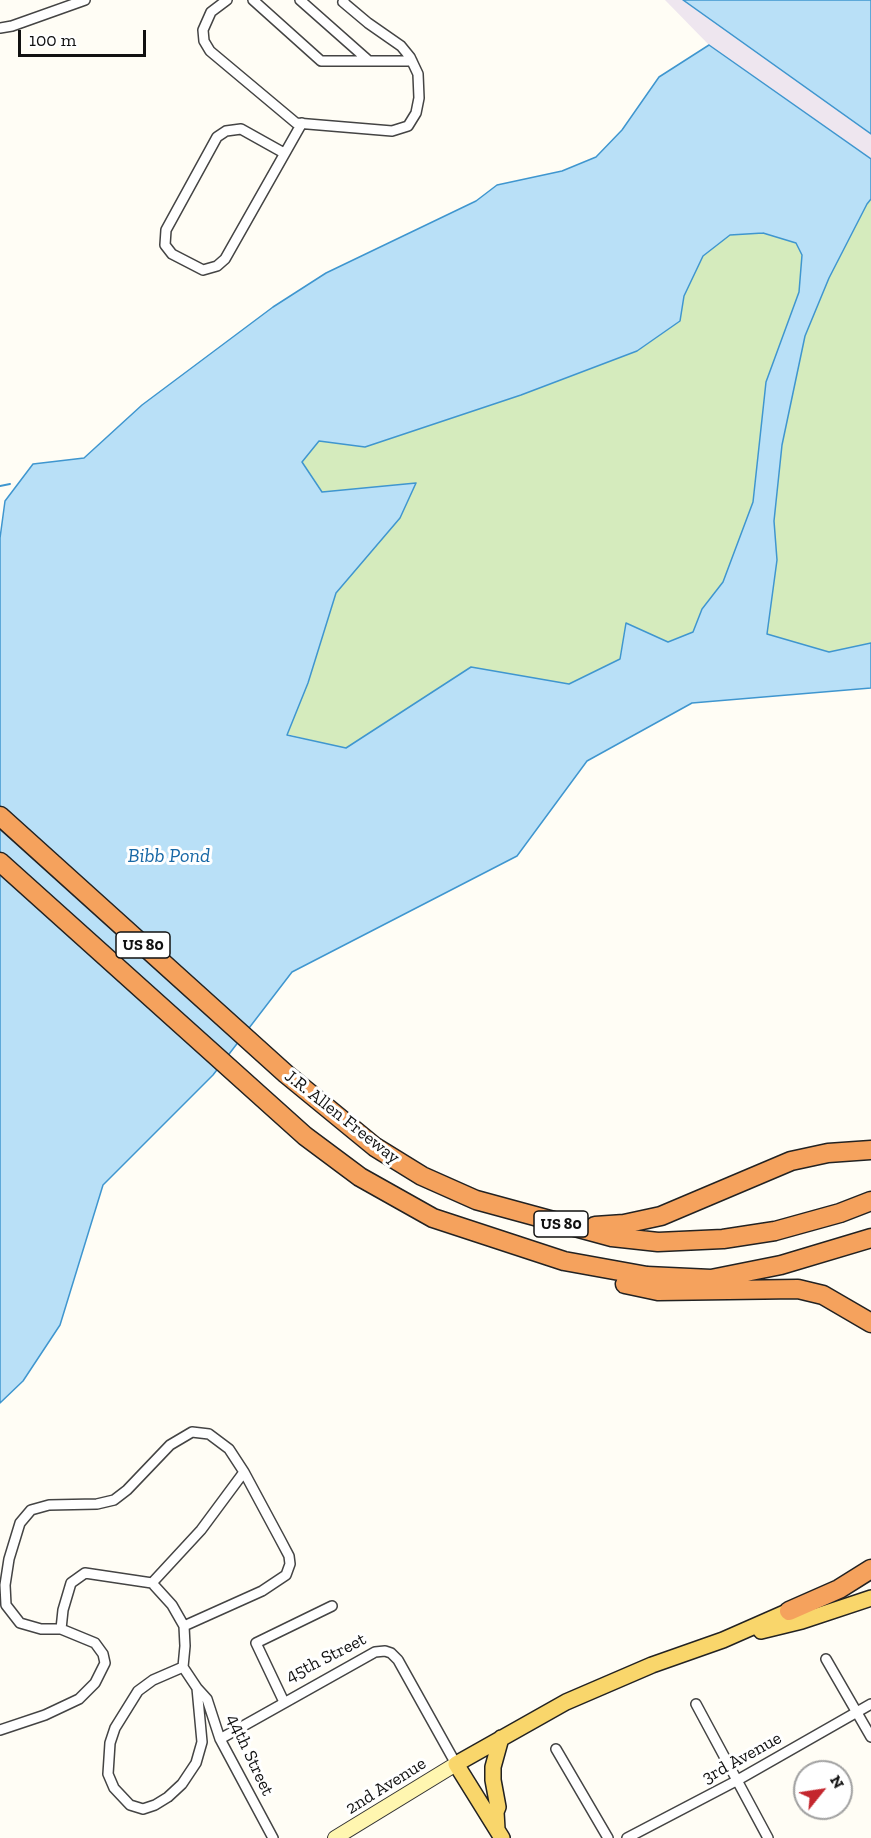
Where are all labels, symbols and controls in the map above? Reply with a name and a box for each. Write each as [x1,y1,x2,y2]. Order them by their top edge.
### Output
scale bar [21,18,148,56]
text: 100 m [29,29,76,51]
water label: Bibb Pond [128,844,210,868]
road number: US 80 [116,932,170,958]
street label: J.R. Allen Freeway [280,1065,404,1169]
road number: US 80 [534,1211,588,1237]
street label: 45th Street [282,1629,370,1687]
street label: 44th Street [222,1711,278,1799]
street label: 3rd Avenue [699,1727,785,1789]
street label: 2nd Avenue [342,1753,430,1819]
north arrow [793,1760,853,1820]
text: N [826,1772,849,1792]

